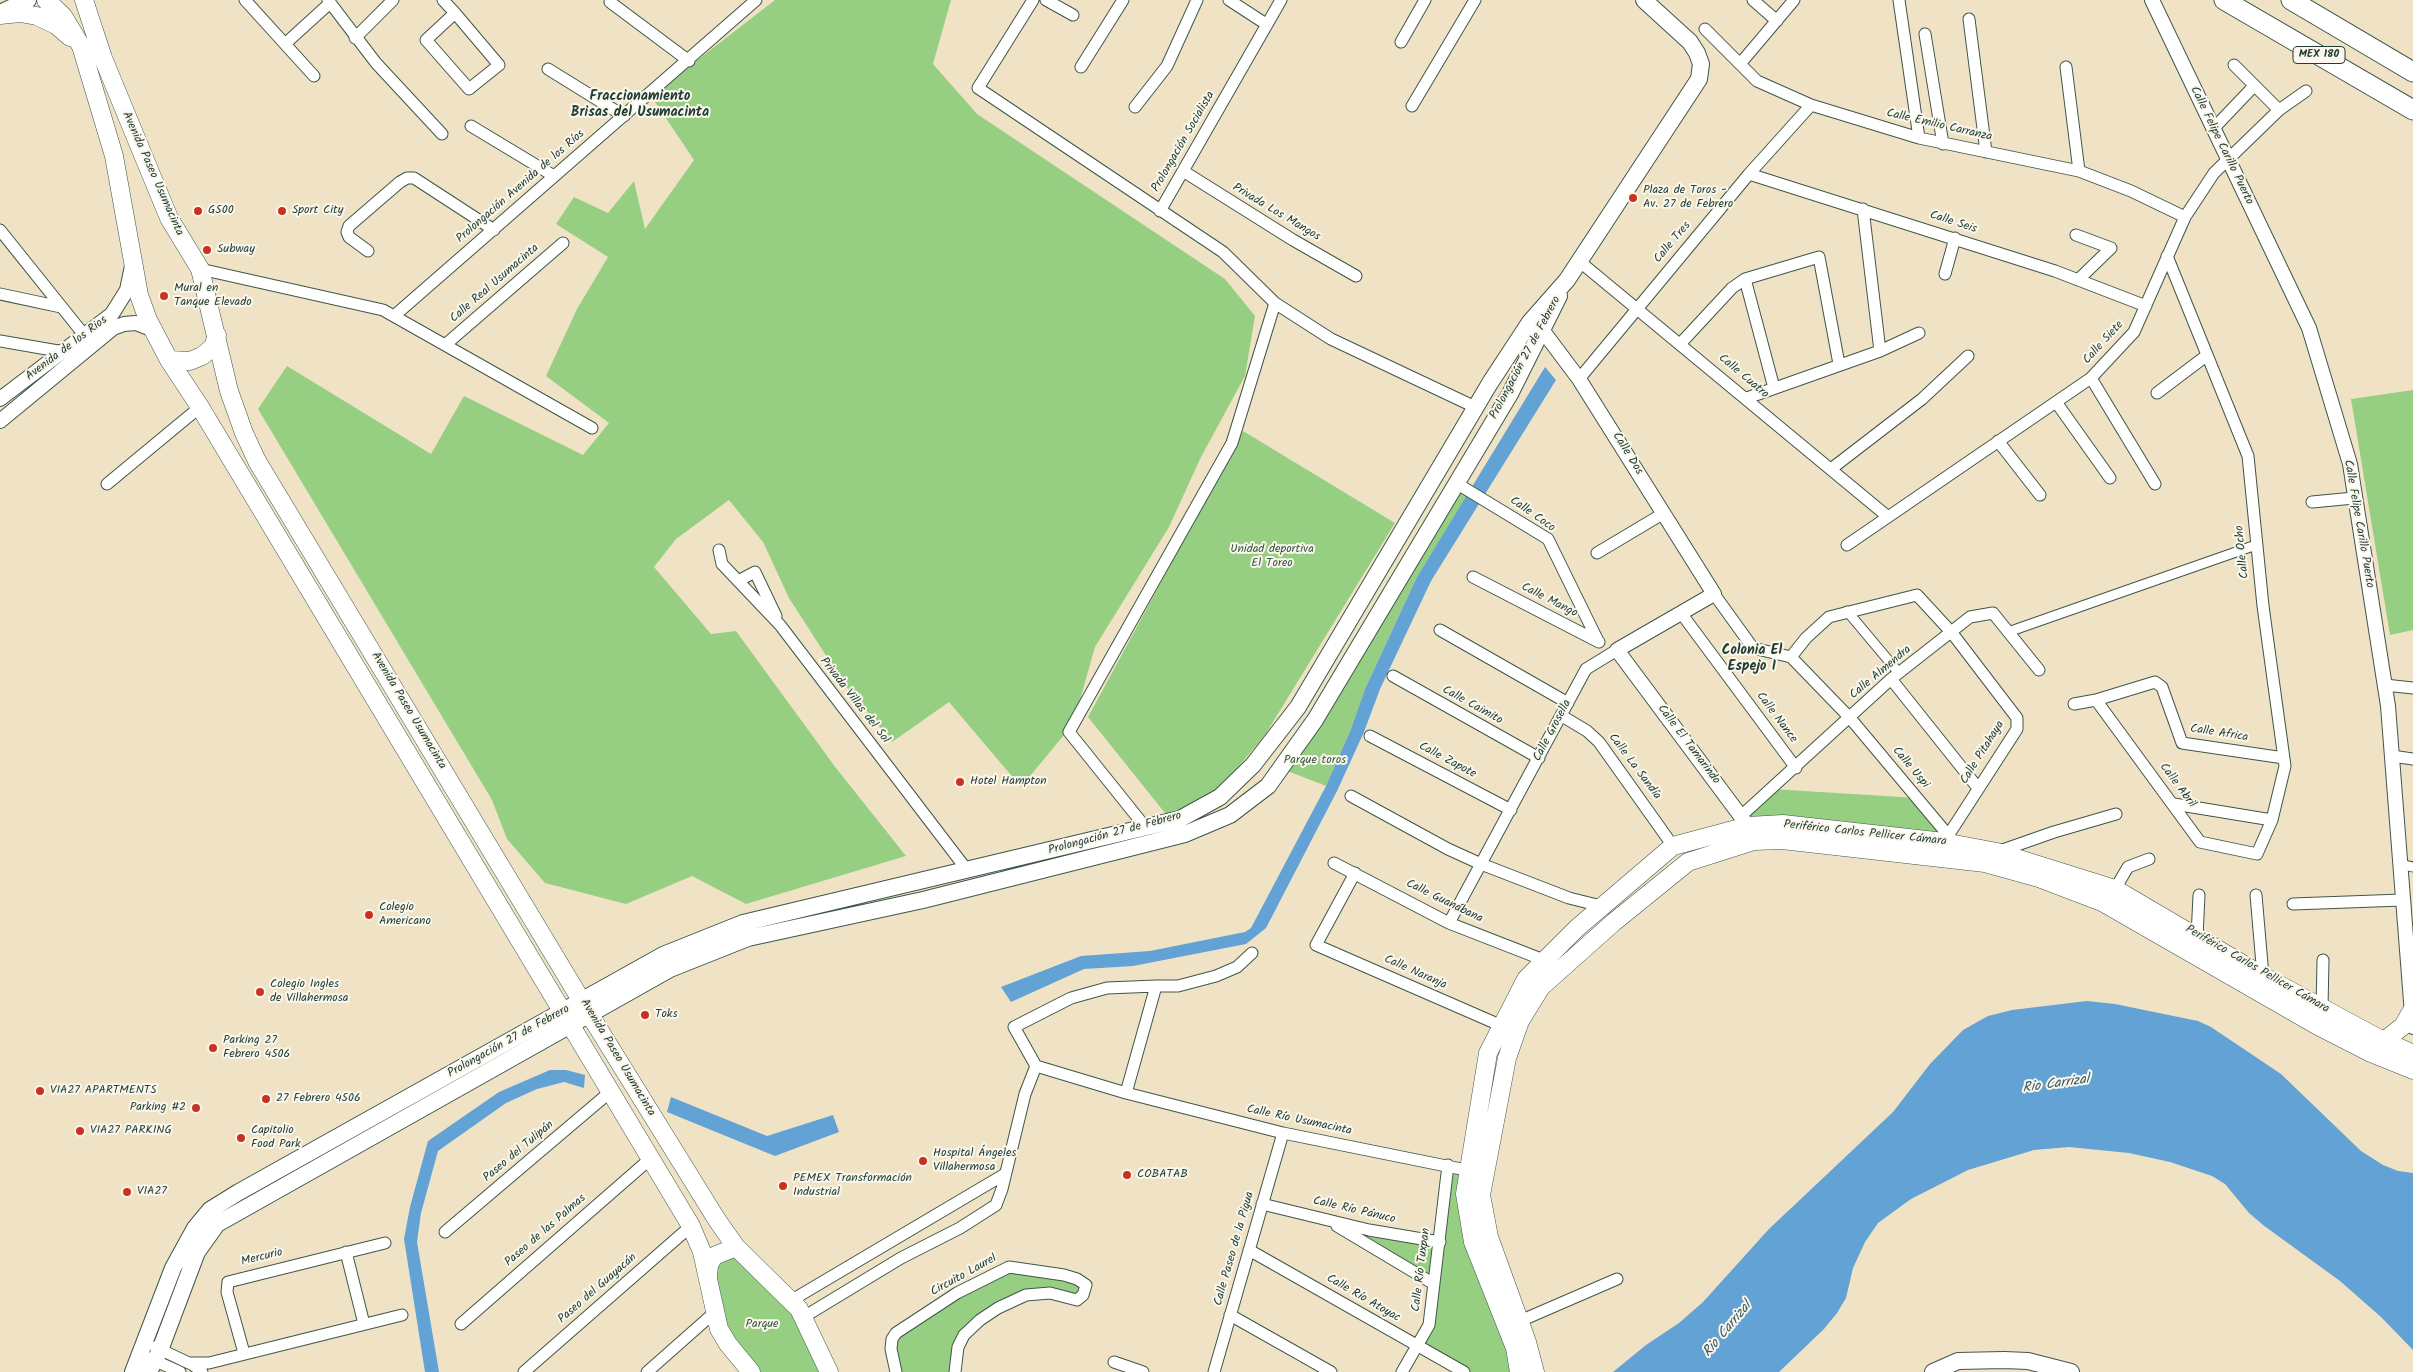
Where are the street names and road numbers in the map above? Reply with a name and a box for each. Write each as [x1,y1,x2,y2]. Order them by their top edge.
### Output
road number: MEX 180 [2293,46,2345,64]
street label: Calle Felipe Carillo Puerto [2186,84,2256,208]
street label: Prolongación Socialista [1149,89,1219,195]
street label: Calle Emilio Carranza [1885,107,1993,145]
street label: Avenida Paseo Usumacinta [118,110,186,238]
street label: Prolongación Avenida de los Ríos [454,127,588,247]
street label: Privada Los Mangos [1229,181,1323,245]
street label: Calle Seis [1928,209,1978,237]
street label: Calle Tres [1651,219,1695,267]
street label: Calle Real Usumacinta [448,242,542,326]
street label: Prolongación 27 de Febrero [1487,294,1565,422]
street label: Avenida de los Rios [23,314,111,384]
street label: Calle Siete [2081,318,2127,368]
street label: Calle Cuatro [1715,352,1771,402]
street label: Calle Dos [1608,430,1646,478]
street label: Calle Felipe Carillo Puerto [2340,459,2376,589]
street label: Calle Coco [1506,494,1558,536]
street label: Calle Ocho [2233,525,2253,579]
street label: Calle Mango [1518,581,1580,621]
street label: Calle Almendra [1847,643,1915,703]
street label: Avenida Paseo Usumacinta [367,650,449,772]
street label: Privada Villas del Sol [816,655,892,747]
street label: Calle Caimito [1439,683,1505,729]
street label: Calle Nance [1752,690,1800,746]
street label: Calle Grosella [1531,698,1575,764]
street label: Calle El Tamarindo [1653,703,1723,787]
street label: Calle Pitahaya [1958,719,2008,787]
street label: Calle Africa [2189,722,2249,746]
street label: Calle La Sandía [1605,731,1663,803]
street label: Calle Zapote [1416,740,1478,782]
street label: Calle Uspi [1888,744,1932,792]
street label: Calle Abril [2156,761,2198,811]
street label: Prolongación 27 de Febrero [1047,809,1183,859]
street label: Periférico Carlos Pellicer Cámara [1783,818,1947,850]
street label: Calle Guanábana [1403,877,1485,927]
street label: Periférico Carlos Pellicer Cámara [2182,923,2332,1017]
street label: Calle Naranja [1381,953,1449,993]
street label: Avenida Paseo Usumacinta [576,997,658,1119]
street label: Prolongación 27 de Febrero [446,1002,572,1082]
street label: Calle Río Usumacinta [1245,1103,1353,1139]
street label: Paseo del Tulipán [481,1118,557,1186]
street label: Calle Paseo de la Pigua [1212,1190,1258,1308]
street label: Paseo de las Palmas [502,1192,590,1270]
street label: Calle Río Pánuco [1311,1195,1397,1227]
street label: Calle Río Tuxpan [1410,1227,1434,1313]
street label: Mercurio [240,1246,284,1270]
street label: Paseo del Guayacán [556,1251,640,1327]
street label: Circuito Laurel [929,1252,999,1300]
street label: Calle Río Atoyac [1323,1272,1403,1326]

